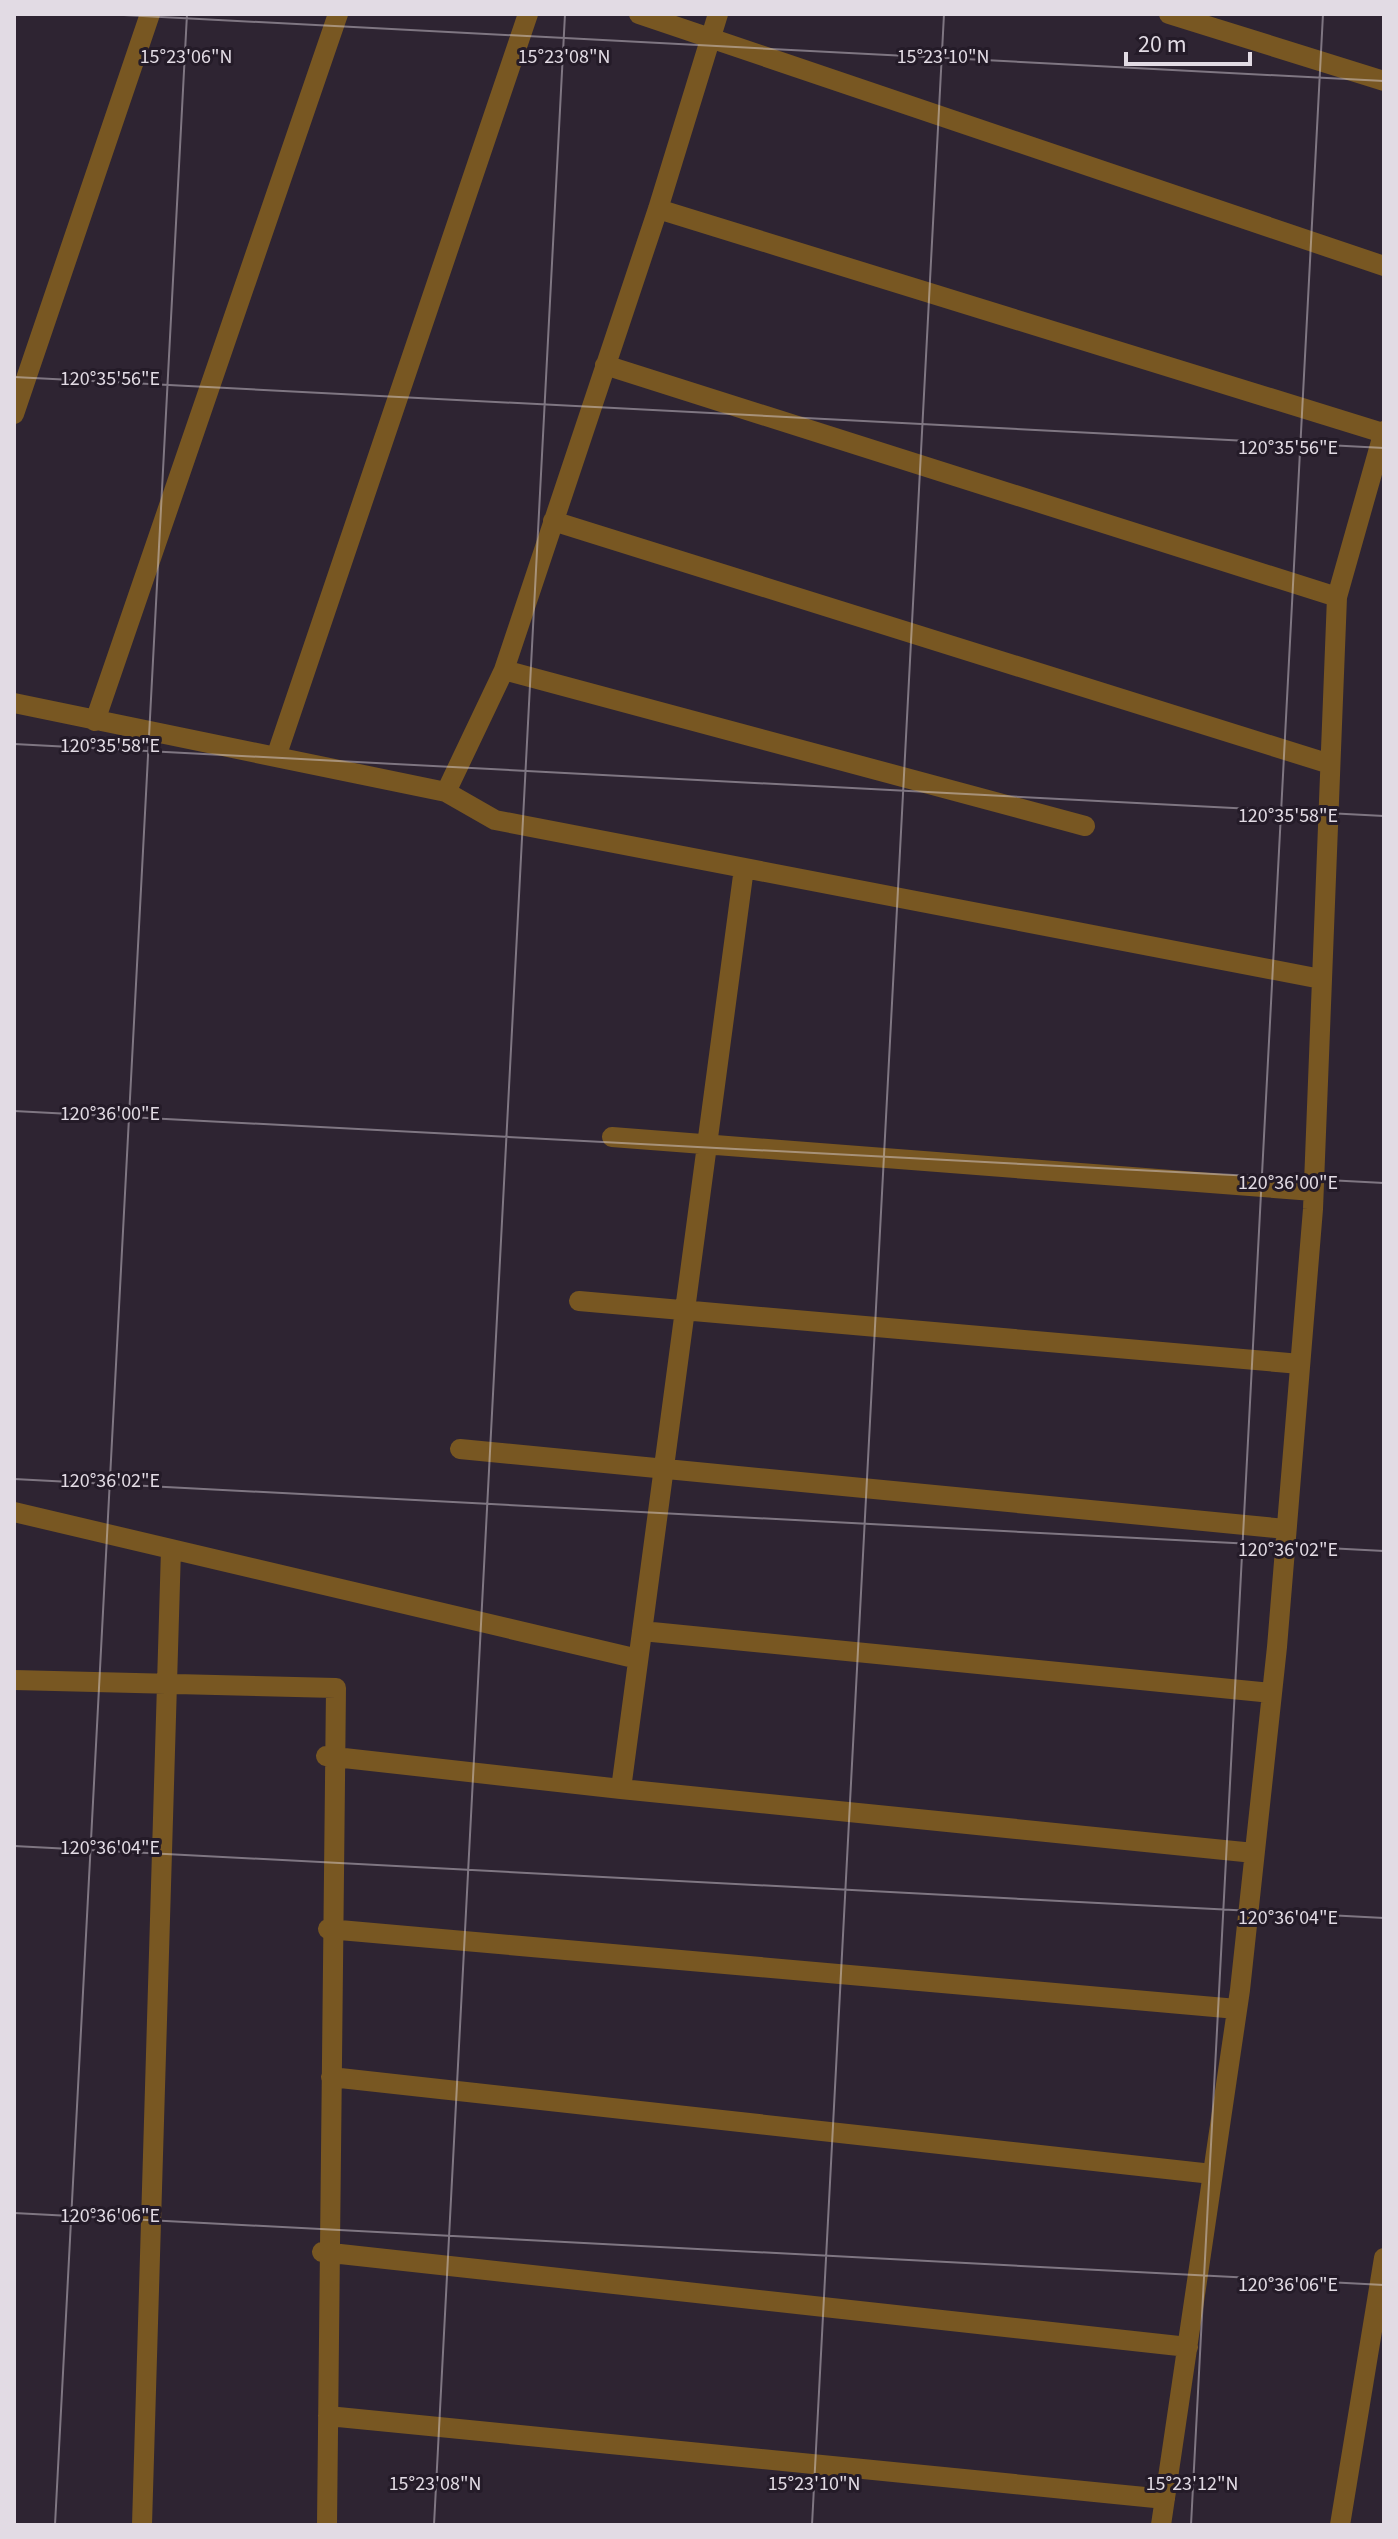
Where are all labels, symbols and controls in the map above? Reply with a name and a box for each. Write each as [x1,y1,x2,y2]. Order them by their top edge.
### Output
scale bar [1126,16,1250,66]
text: 20 m [1138,27,1187,62]
text: 15°23'06"N [140,43,232,71]
text: 15°23'08"N [518,43,610,71]
text: 15°23'10"N [897,43,989,71]
text: 120°35'56"E [60,365,160,393]
text: 120°35'56"E [1238,434,1338,462]
text: 120°35'58"E [60,732,160,760]
text: 120°35'58"E [1238,802,1338,830]
text: 120°36'00"E [60,1100,160,1128]
text: 120°36'00"E [1238,1169,1338,1197]
text: 120°36'02"E [60,1467,160,1495]
text: 120°36'02"E [1238,1536,1338,1564]
text: 120°36'04"E [60,1834,160,1862]
text: 120°36'04"E [1238,1904,1338,1932]
text: 120°36'06"E [60,2202,160,2230]
text: 120°36'06"E [1238,2271,1338,2299]
text: 15°23'08"N [389,2470,481,2498]
text: 15°23'10"N [768,2470,860,2498]
text: 15°23'12"N [1146,2470,1238,2498]

